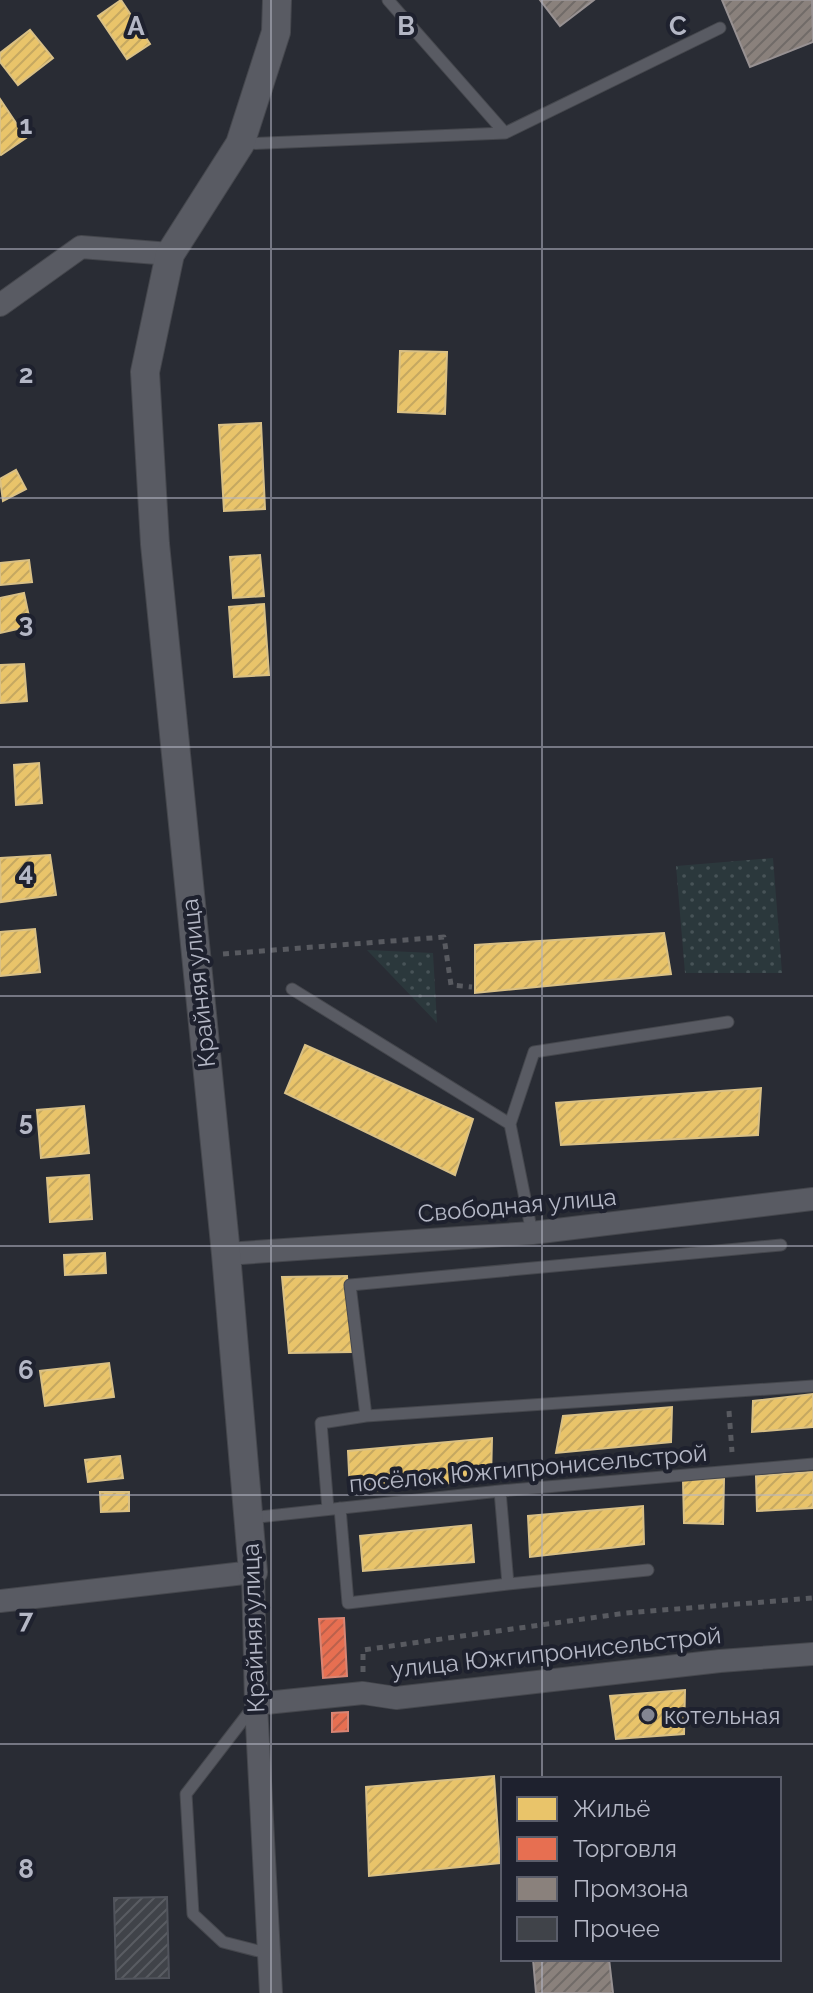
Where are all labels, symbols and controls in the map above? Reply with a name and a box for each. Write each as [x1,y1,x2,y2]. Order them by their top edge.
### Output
text: A [127,11,145,41]
text: B [397,11,415,41]
text: C [669,11,687,41]
text: 1 [20,110,33,140]
text: 2 [19,359,33,389]
text: 3 [19,608,33,638]
text: 4 [19,857,33,887]
street label: Крайняя улица [175,897,221,1069]
text: 5 [19,1106,33,1136]
street label: Свободная улица [416,1182,618,1228]
text: 6 [18,1355,34,1385]
street label: посёлок Южгипронисельстрой [348,1438,708,1498]
street label: Крайняя улица [236,1543,270,1713]
text: 7 [19,1604,34,1634]
street label: улица Южгипронисельстрой [389,1620,723,1684]
place label: котельная [664,1701,781,1730]
marker: котельная [639,1706,657,1724]
legend [501,1777,781,1961]
text: Жильё [573,1794,650,1823]
text: Торговля [573,1834,677,1863]
text: 8 [18,1854,34,1884]
text: Промзона [573,1874,688,1903]
text: Прочее [573,1914,660,1943]

